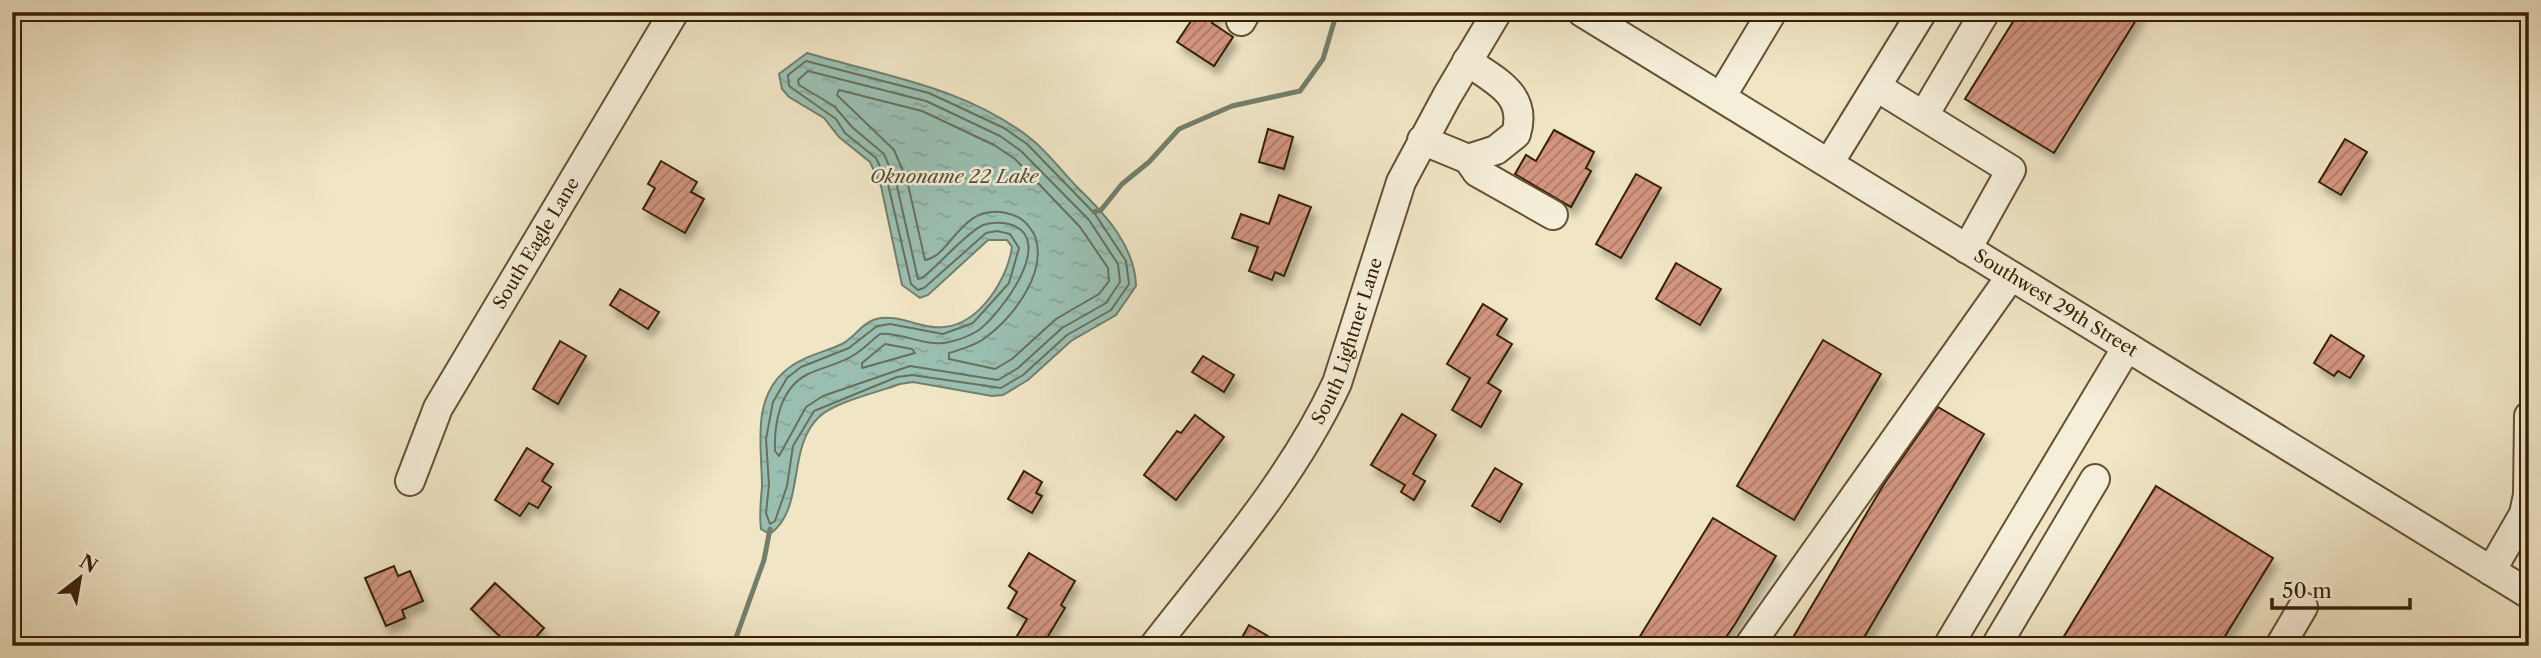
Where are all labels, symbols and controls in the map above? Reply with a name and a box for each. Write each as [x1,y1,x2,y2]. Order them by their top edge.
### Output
water label: Oknoname 22 Lake [870,165,1039,188]
street label: South Eagle Lane [488,173,584,313]
street label: Southwest 29th Street [1970,245,2142,362]
street label: South Lightner Lane [1307,255,1387,428]
north arrow [46,542,116,612]
text: N [75,550,101,578]
scale bar [2272,567,2410,611]
text: 50 m [2282,578,2332,603]

